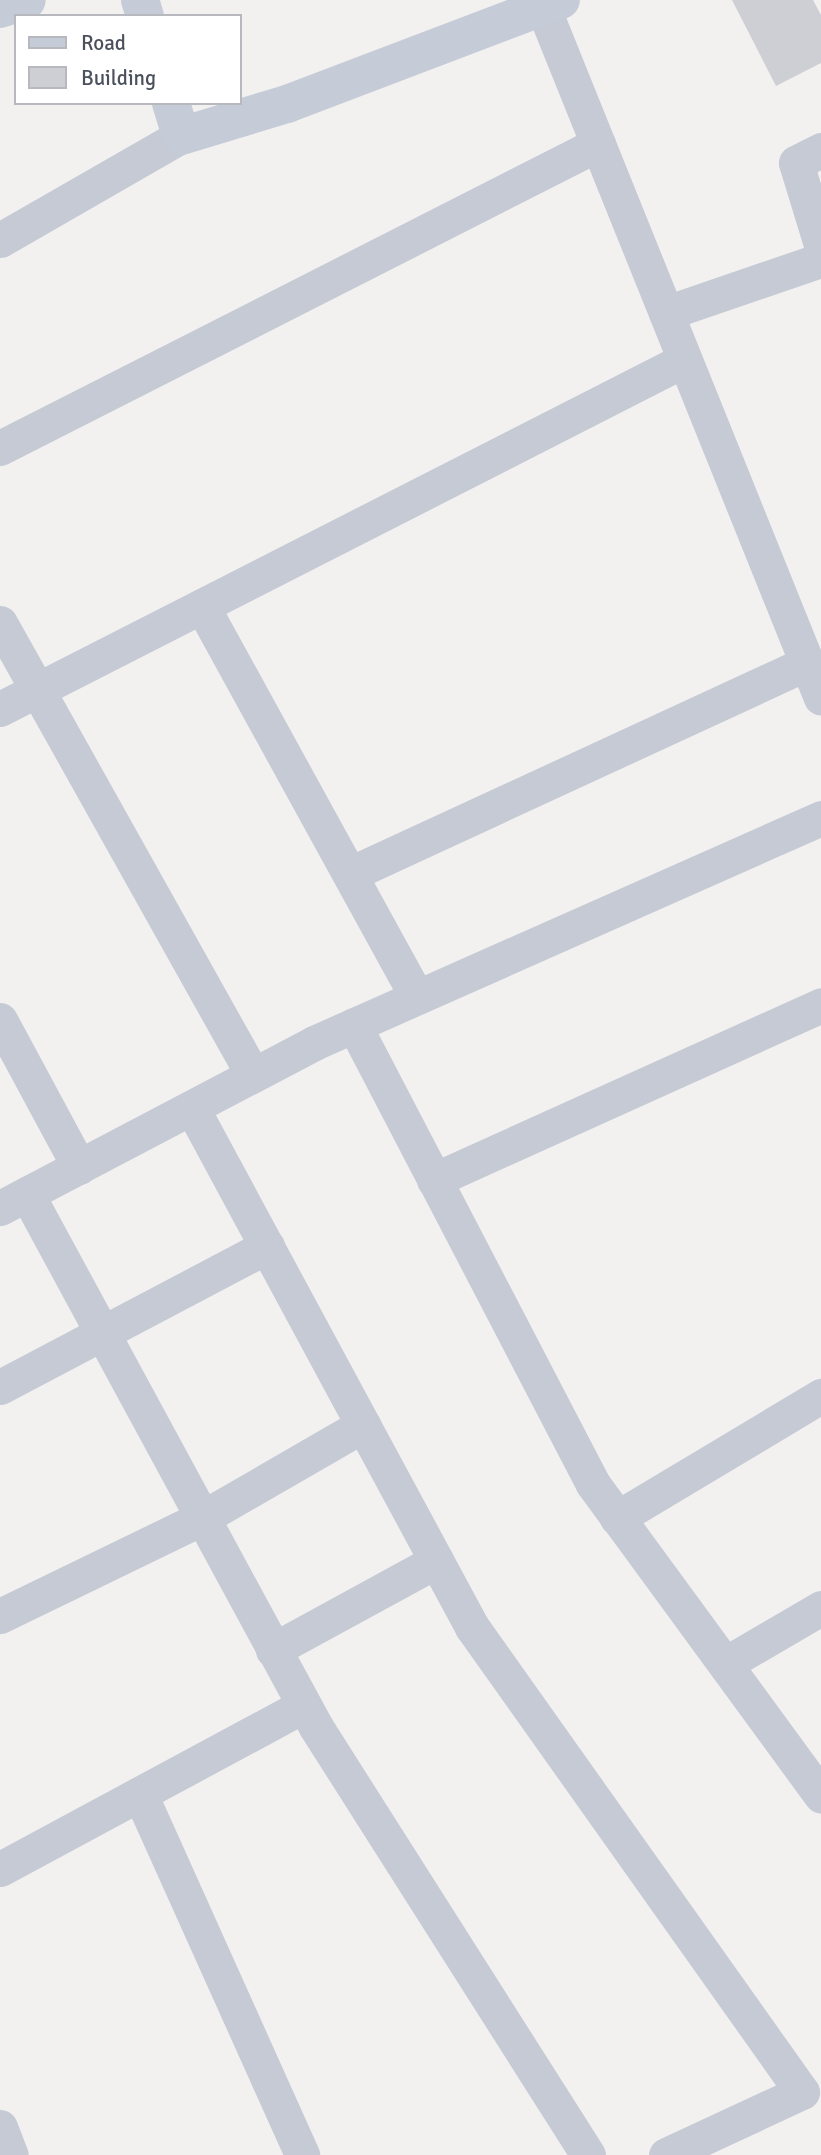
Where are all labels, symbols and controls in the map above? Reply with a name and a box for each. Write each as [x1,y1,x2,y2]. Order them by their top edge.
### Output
legend [14,14,242,105]
text: Road [81,30,126,56]
text: Building [81,65,156,91]

